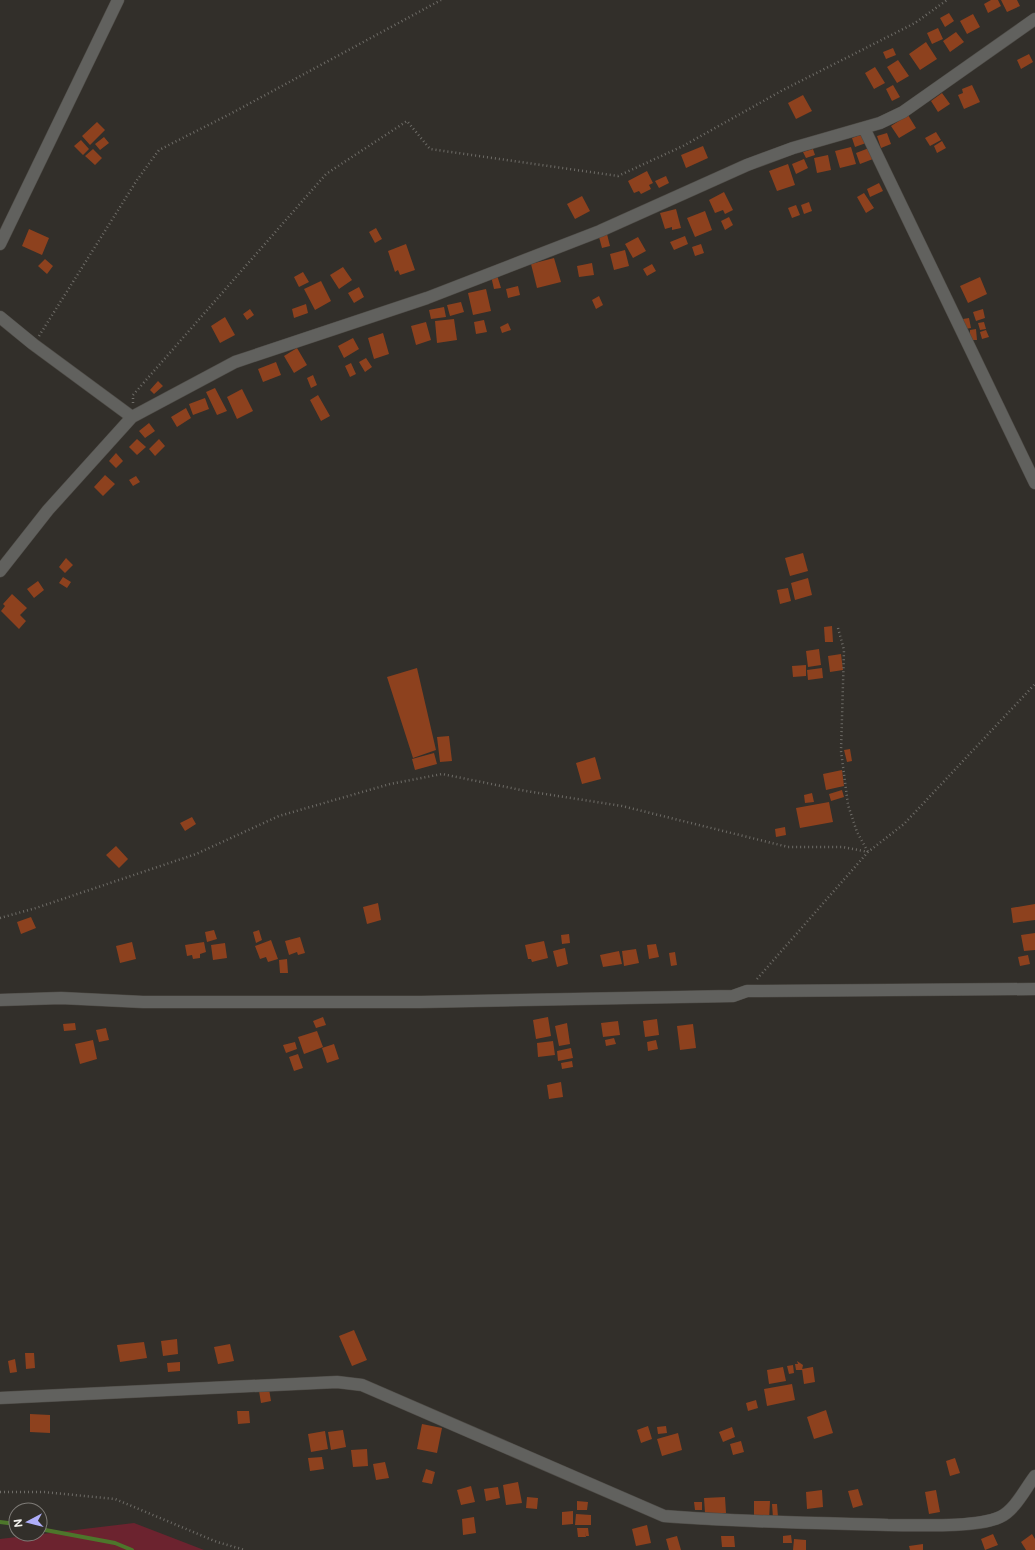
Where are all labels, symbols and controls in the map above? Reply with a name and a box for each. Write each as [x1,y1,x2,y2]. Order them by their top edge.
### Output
north arrow [8,1502,48,1542]
text: N [12,1518,25,1528]

